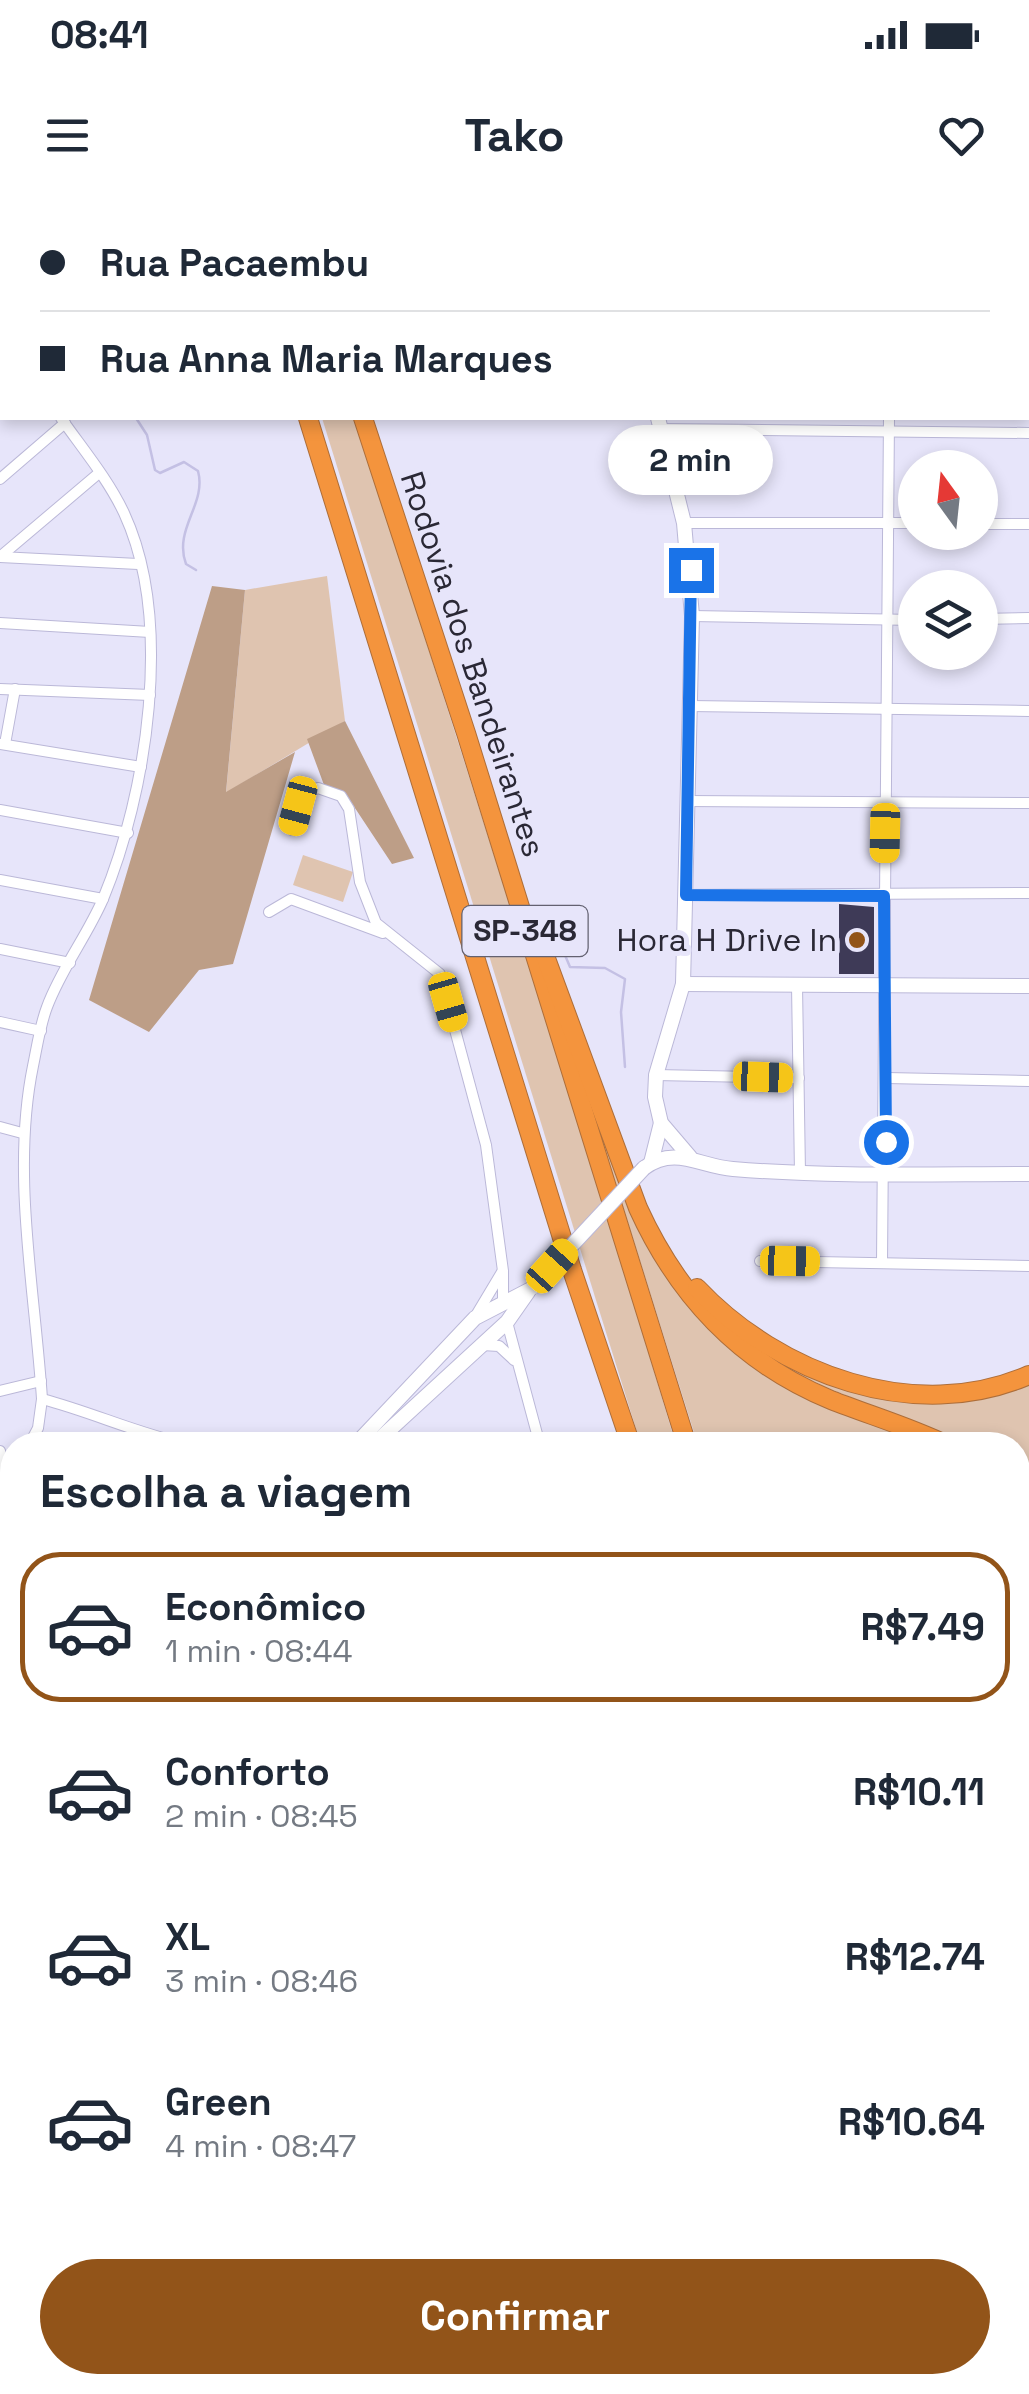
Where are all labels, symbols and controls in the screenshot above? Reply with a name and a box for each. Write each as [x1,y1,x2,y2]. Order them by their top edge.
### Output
text: 08:41 [50,11,149,59]
text: Tako [464,107,565,164]
icon: menu [40,108,95,163]
icon: heart [934,108,989,163]
text: Rua Pacaembu [100,239,369,287]
text: Rua Anna Maria Marques [100,335,553,383]
callout: 2 min [608,425,774,495]
text: 2 min [649,440,732,480]
north arrow [898,450,998,550]
map controls [898,450,998,670]
street label: Rodovia dos Bandeirantes [392,466,554,862]
route end [669,548,714,593]
button: layers [898,570,998,670]
car [276,773,320,839]
car [869,803,901,863]
road number: SP-348 [462,906,588,956]
place label: Hora H Drive In [617,920,837,960]
marker: Hora H Drive In [846,929,868,951]
car [425,969,471,1035]
car [732,1061,794,1093]
route start [864,1120,909,1165]
car [521,1234,583,1298]
car [760,1245,820,1277]
text: Escolha a viagem [40,1463,412,1520]
icon: car [45,1582,135,1672]
text: Econômico [165,1583,366,1631]
text: R$7.49 [861,1603,985,1651]
text: 1 min · 08:44 [165,1631,353,1671]
icon: car [45,1747,135,1837]
text: Conforto [165,1748,330,1796]
text: R$10.11 [853,1768,985,1816]
text: 2 min · 08:45 [165,1796,358,1836]
icon: car [45,1912,135,2002]
text: XL [165,1913,210,1961]
text: R$12.74 [845,1933,985,1981]
text: 3 min · 08:46 [165,1961,358,2001]
icon: car [45,2077,135,2167]
text: Green [165,2078,272,2126]
text: R$10.64 [838,2098,985,2146]
text: 4 min · 08:47 [165,2126,356,2166]
button: Confirmar [40,2259,990,2374]

